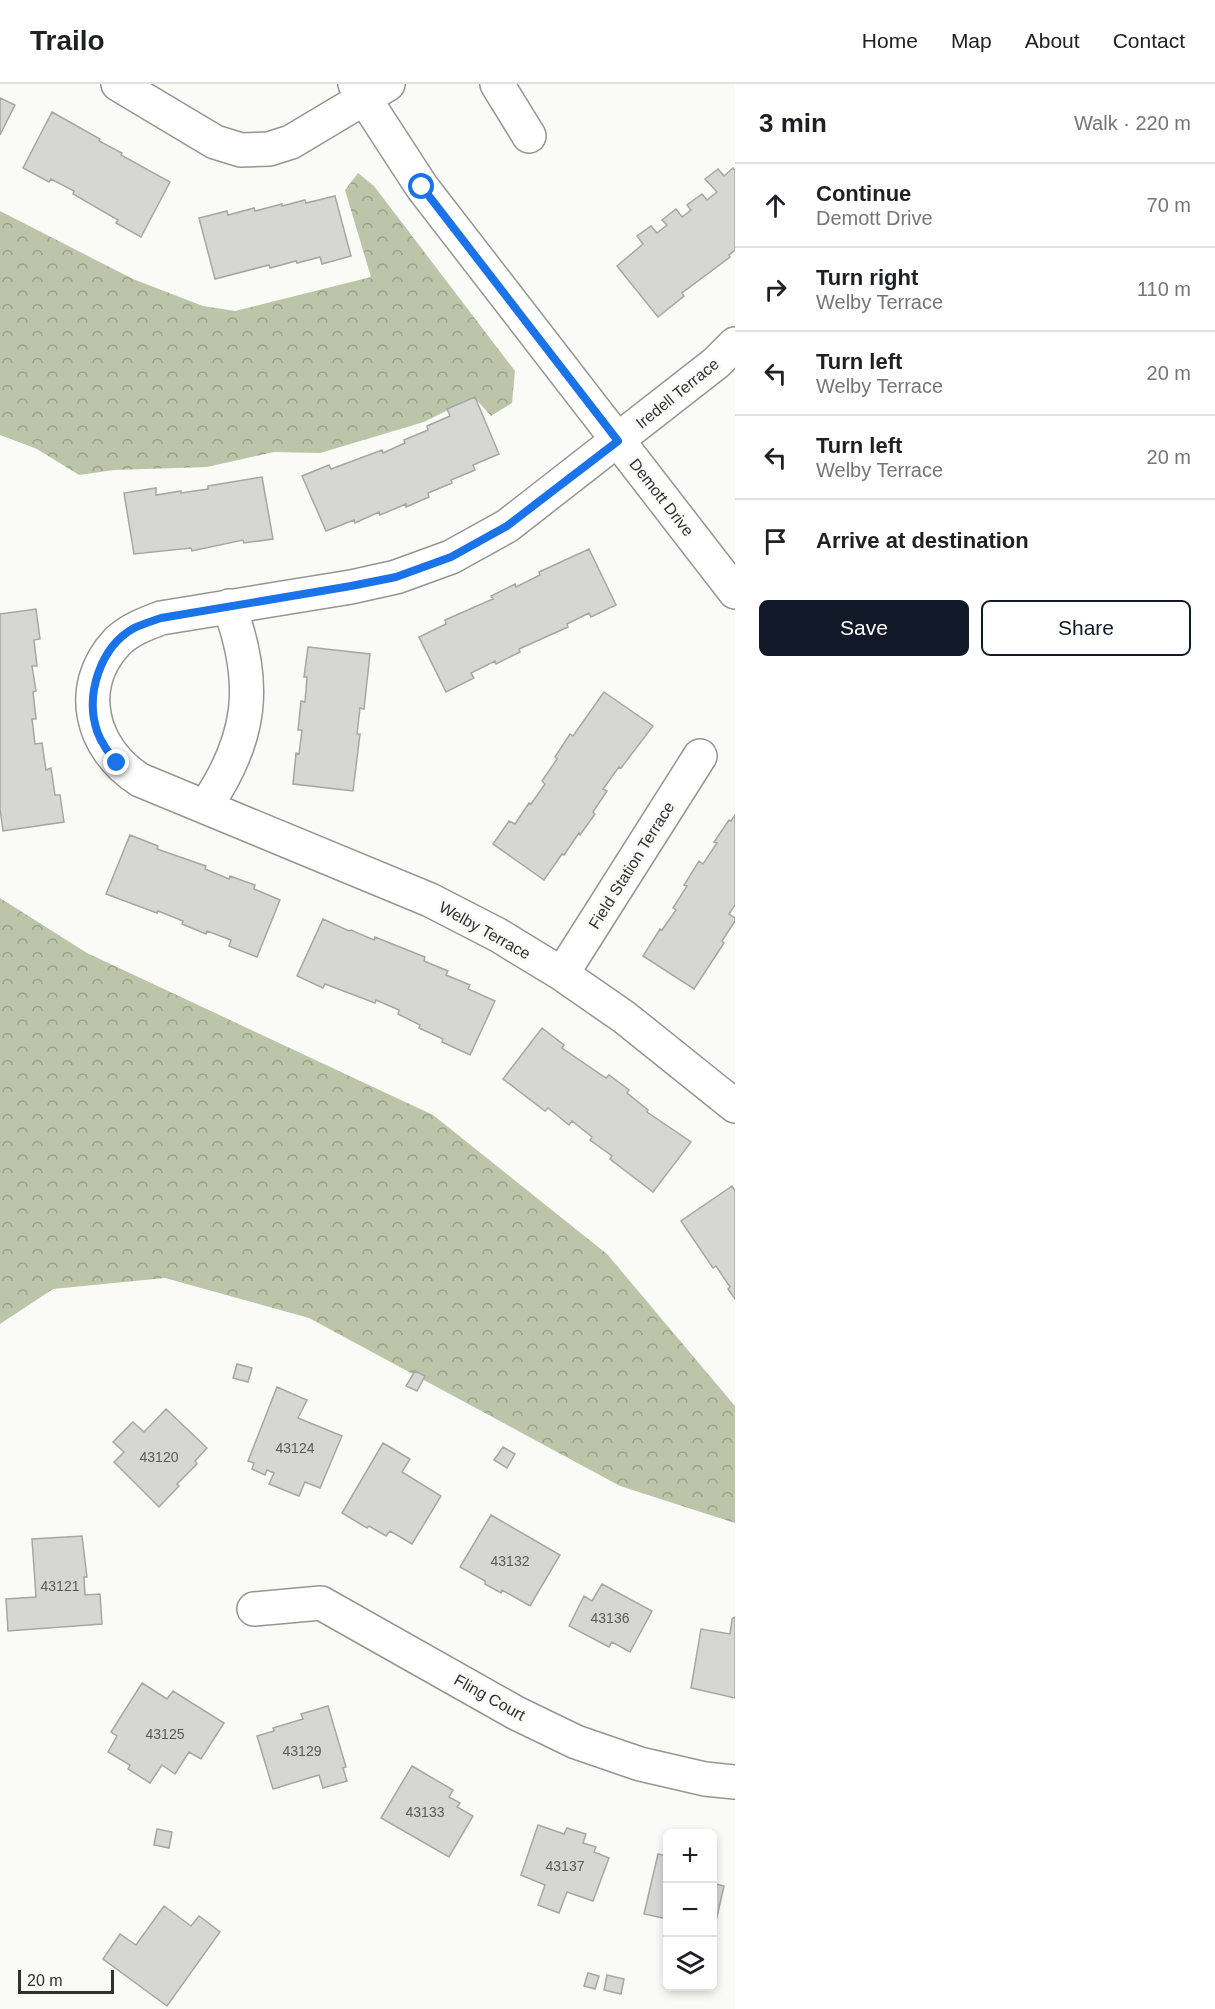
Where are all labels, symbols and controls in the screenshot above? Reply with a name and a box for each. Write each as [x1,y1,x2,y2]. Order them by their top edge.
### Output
text: Trailo [30,25,105,56]
text: Home [862,29,918,52]
text: Map [951,29,992,52]
text: About [1025,29,1080,52]
text: Contact [1113,29,1185,52]
text: 3 min [759,108,827,138]
text: Walk · 220 m [1074,112,1191,134]
route start [408,173,434,199]
text: Continue [816,181,911,206]
icon: ahead [759,189,792,222]
text: 70 m [1147,194,1191,216]
text: Demott Drive [816,207,933,229]
text: Turn right [816,265,918,290]
icon: right [759,273,792,306]
text: 110 m [1137,278,1191,300]
text: Welby Terrace [816,291,943,313]
text: Turn left [816,349,902,374]
street label: Iredell Terrace [633,355,722,432]
icon: left [759,357,792,390]
text: 20 m [1147,362,1191,384]
text: Welby Terrace [816,375,943,397]
text: Turn left [816,433,902,458]
icon: left [759,441,792,474]
text: 20 m [1147,446,1191,468]
street label: Demott Drive [626,455,697,539]
text: Welby Terrace [816,459,943,481]
icon: arrive [759,525,792,558]
text: Arrive at destination [816,528,1029,553]
button: Save [759,600,969,656]
button: Share [981,600,1191,656]
route end [103,749,129,775]
street label: Field Station Terrace [585,799,677,932]
street label: Welby Terrace [436,898,533,963]
house number: 43124 [276,1440,315,1456]
house number: 43120 [140,1449,179,1465]
house number: 43132 [491,1553,530,1569]
house number: 43121 [41,1578,80,1594]
house number: 43136 [591,1610,630,1626]
street label: Fling Court [451,1671,529,1724]
house number: 43125 [146,1726,185,1742]
house number: 43129 [283,1743,322,1759]
house number: 43133 [406,1804,445,1820]
map controls [663,1829,717,1991]
button: + [663,1829,717,1883]
house number: 43137 [546,1858,585,1874]
button: − [663,1883,717,1937]
button: layers [663,1937,717,1991]
scale bar [18,1967,114,1994]
text: 20 m [27,1972,63,1989]

